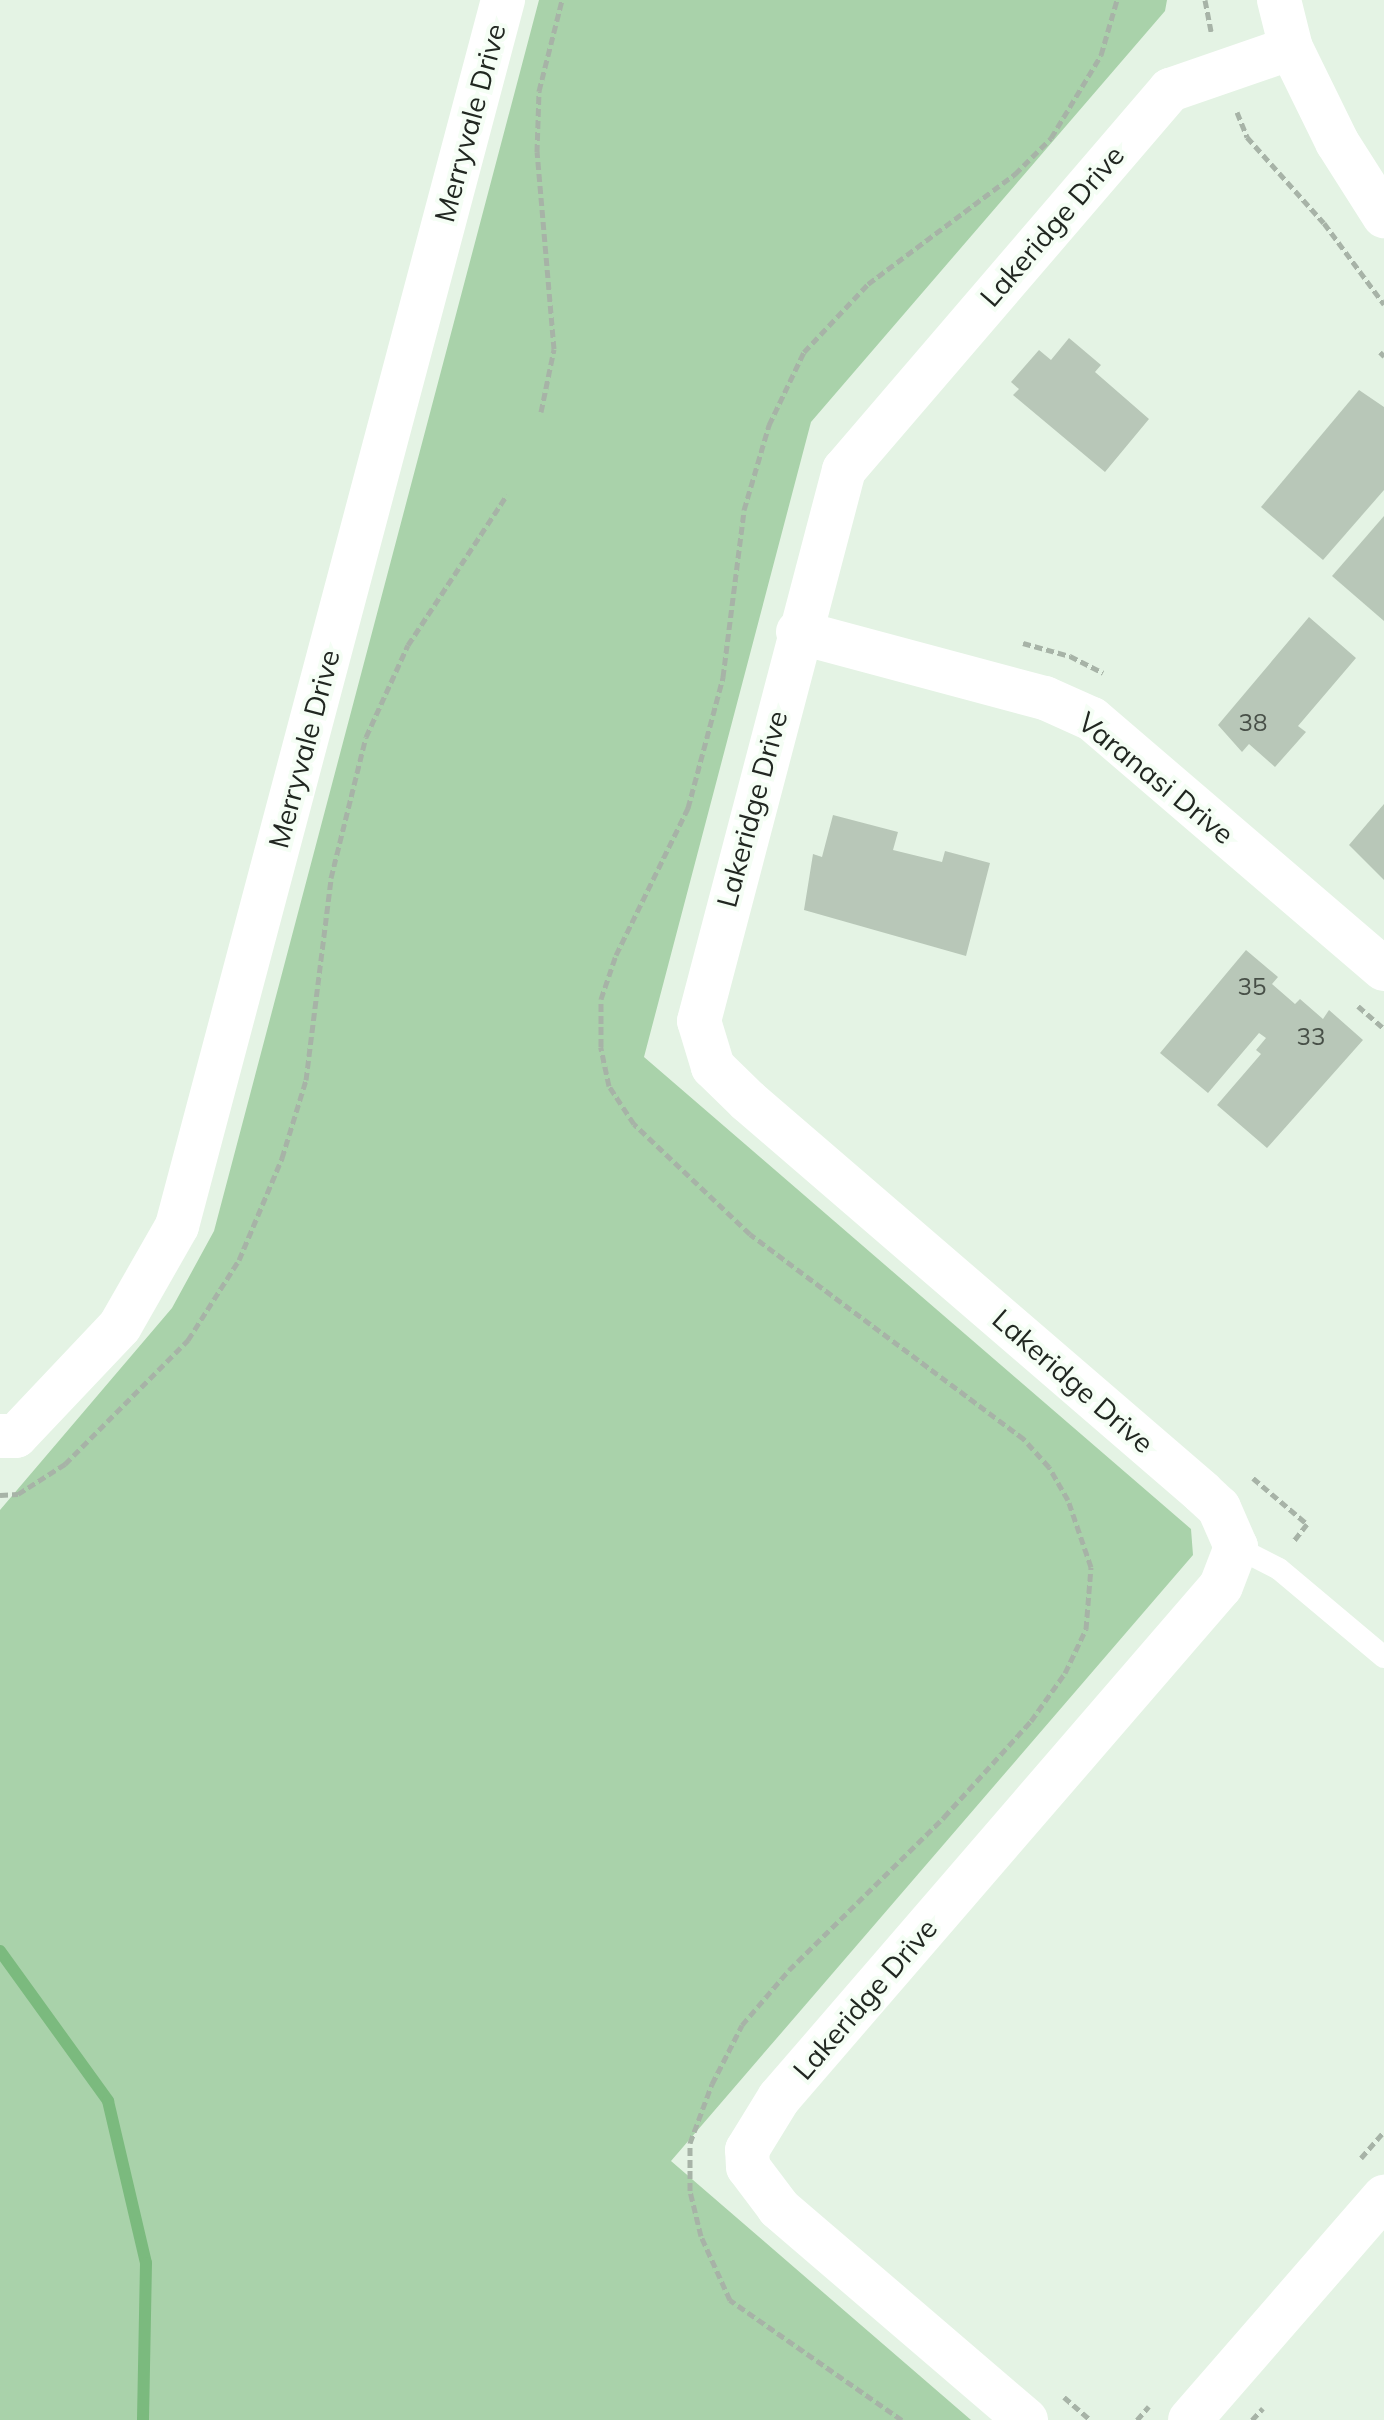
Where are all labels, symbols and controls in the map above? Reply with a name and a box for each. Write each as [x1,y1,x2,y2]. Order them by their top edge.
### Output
street label: Merryvale Drive [427,20,513,226]
street label: Lakeridge Drive [973,139,1131,313]
street label: Merryvale Drive [261,646,347,852]
street label: Varanasi Drive [1071,705,1241,851]
street label: Lakeridge Drive [710,707,794,911]
house number: 38 [1239,709,1267,737]
house number: 35 [1238,973,1266,1001]
house number: 33 [1297,1023,1325,1051]
street label: Lakeridge Drive [986,1302,1160,1460]
street label: Lakeridge Drive [786,1912,944,2086]

